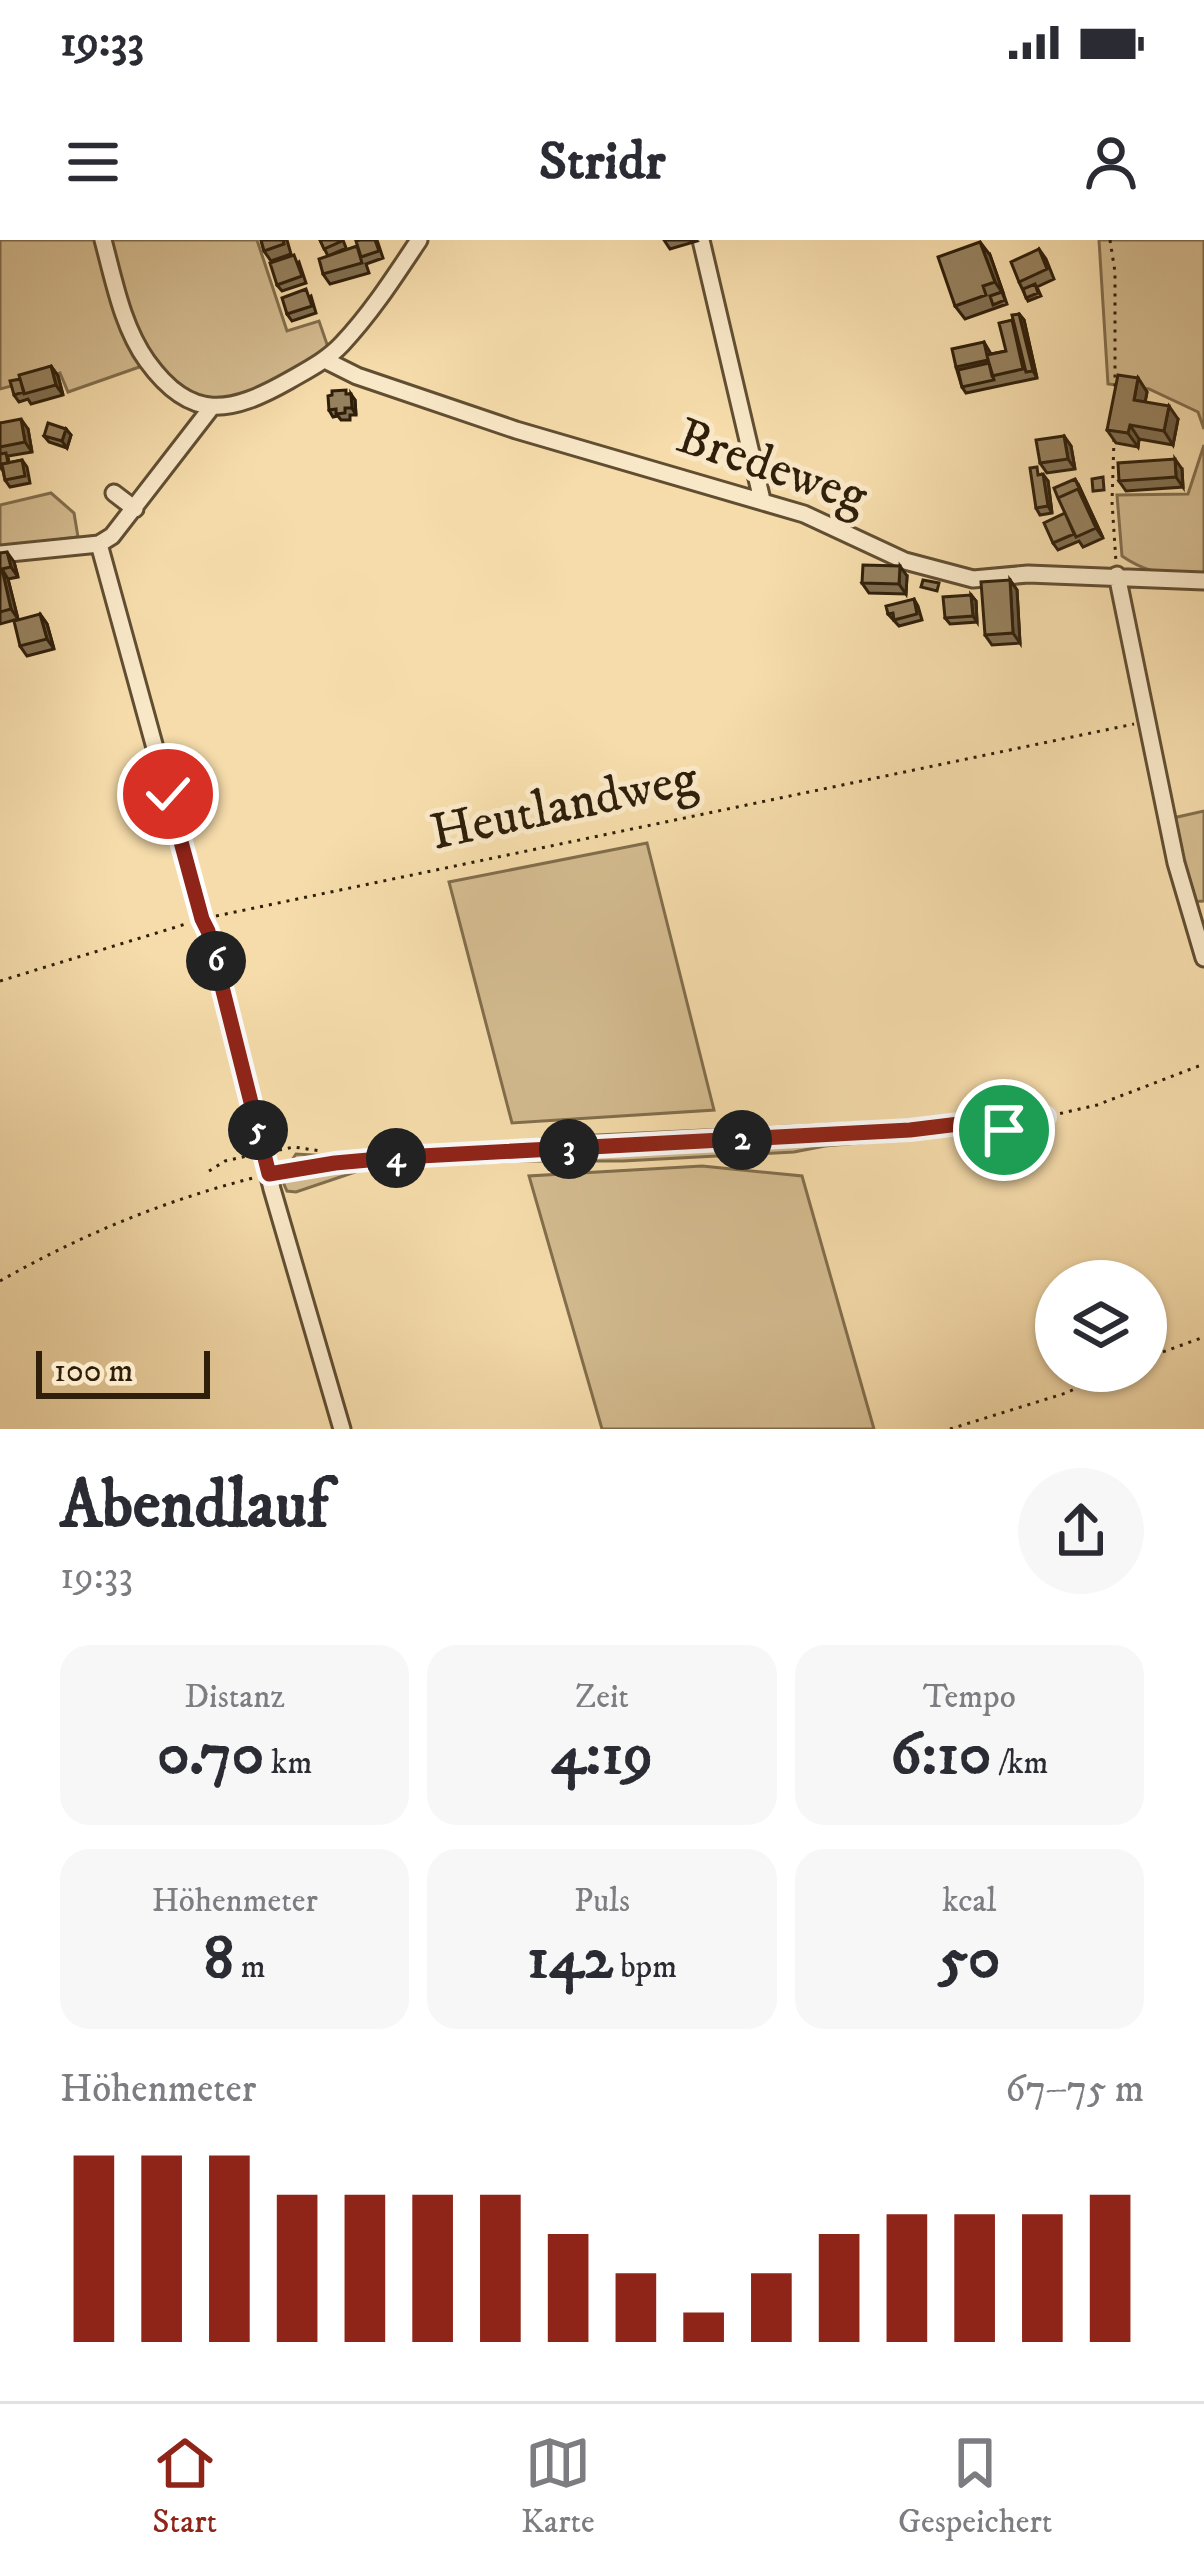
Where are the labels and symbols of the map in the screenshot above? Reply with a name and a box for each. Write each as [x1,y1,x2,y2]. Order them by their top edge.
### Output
street label: Bredeweg [668,405,876,529]
pin [117,743,219,845]
street label: Heutlandweg [425,746,704,866]
pin: 6 [186,931,246,991]
pin [953,1079,1055,1181]
pin: 5 [228,1100,288,1160]
pin: 2 [712,1110,772,1170]
pin: 3 [539,1119,599,1179]
pin: 4 [366,1128,426,1188]
scale bar [36,1345,210,1398]

